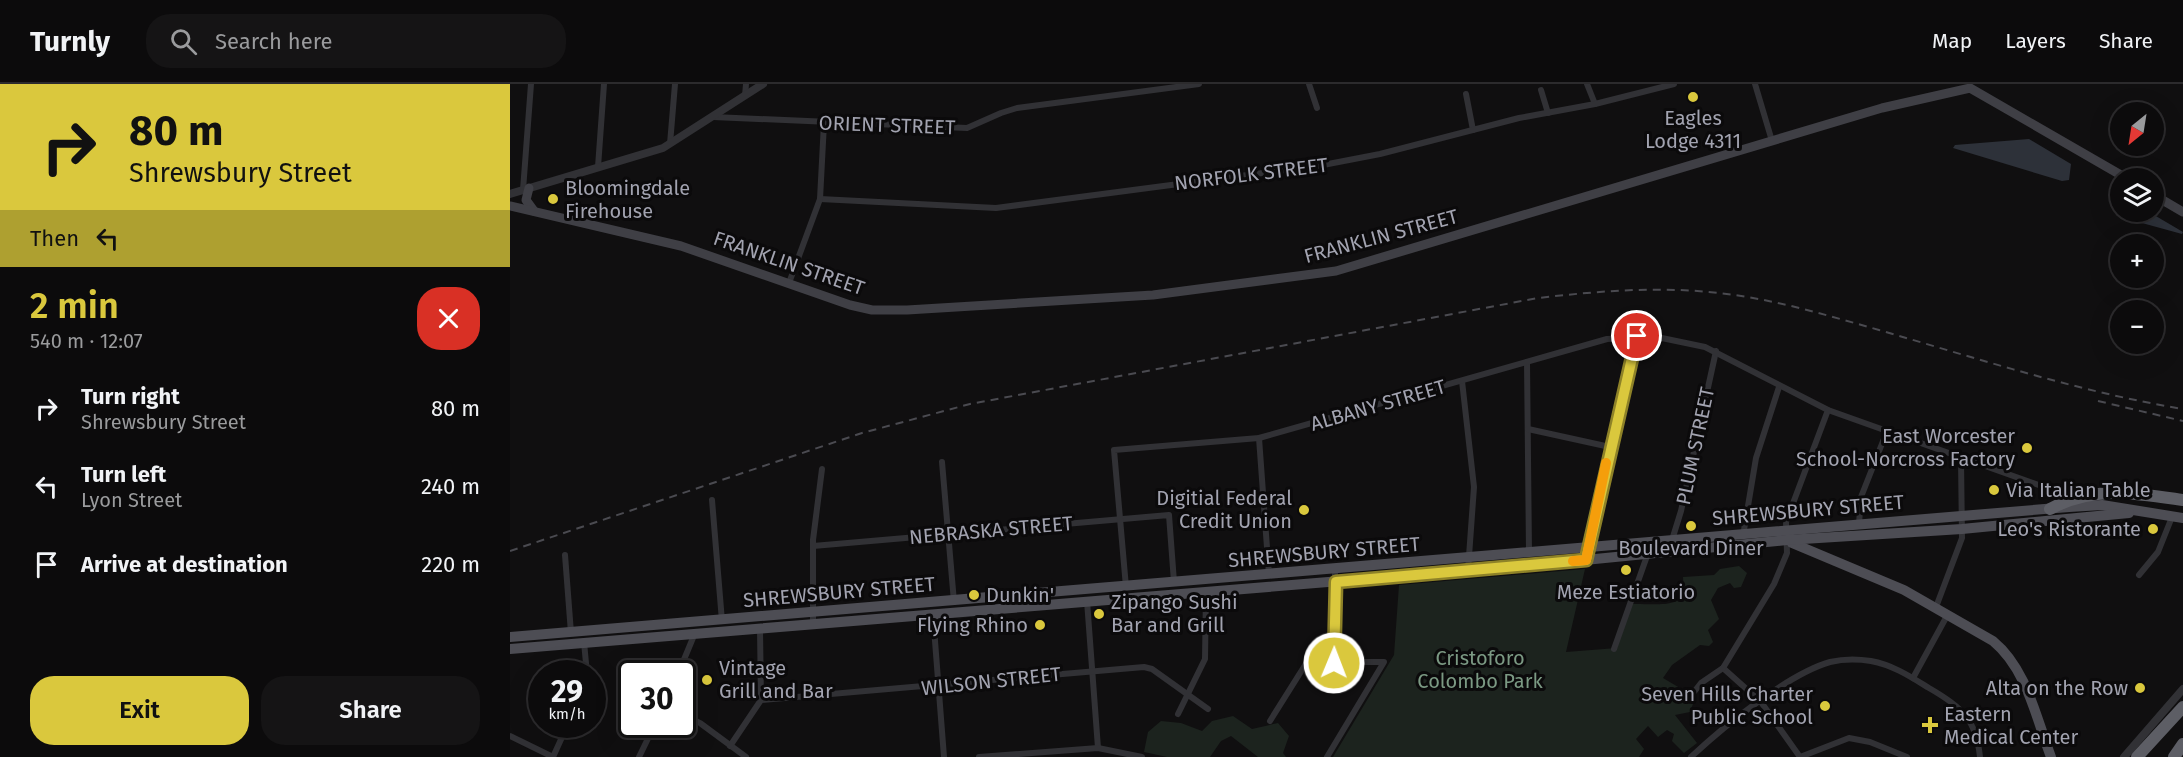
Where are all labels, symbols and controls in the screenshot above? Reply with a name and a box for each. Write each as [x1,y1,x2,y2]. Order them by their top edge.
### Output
search box [146,14,566,68]
text: Turnly [30,25,110,58]
icon: search [167,25,200,58]
text: Search here [215,28,332,55]
text: Map [1932,28,1972,54]
text: Layers [2005,28,2066,54]
text: Share [2099,28,2153,54]
marker: Eagles Lodge 4311 [1686,90,1700,104]
north arrow [2110,102,2164,156]
map controls [2110,102,2164,354]
text: 80 m [129,106,223,156]
place label: Eagles Lodge 4311 [1645,106,1741,153]
icon: right [30,108,108,186]
street label: ORIENT STREET [818,111,956,139]
street label: NORFOLK STREET [1173,153,1330,195]
text: Shrewsbury Street [129,157,352,189]
button: layers [2110,168,2164,222]
place label: Bloomingdale Firehouse [565,176,690,223]
marker: Bloomingdale Firehouse [546,192,560,206]
street label: FRANKLIN STREET [1301,204,1461,268]
icon: left [91,222,124,255]
text: Then [30,225,79,252]
street label: FRANKLIN STREET [710,226,868,300]
button: + [2110,234,2164,288]
text: 2 min [30,284,119,328]
button: close [417,287,480,350]
button: − [2110,300,2164,354]
pin [1611,310,1662,361]
icon: arrive [1620,319,1653,352]
text: 540 m · 12:07 [30,329,143,353]
street label: ALBANY STREET [1308,374,1449,436]
text: Turn right [81,383,180,410]
street label: PLUM STREET [1671,384,1719,507]
icon: right [30,392,63,425]
text: 80 m [431,395,480,422]
text: Shrewsbury Street [81,410,246,434]
place label: East Worcester School-Norcross Factory [1796,424,2015,471]
marker: East Worcester School-Norcross Factory [2020,441,2034,455]
text: Turn left [81,461,166,488]
icon: left [30,470,63,503]
text: 240 m [421,473,480,500]
place label: Via Italian Table [2006,478,2151,502]
marker: Via Italian Table [1987,483,2001,497]
place label: Digitial Federal Credit Union [1156,486,1292,533]
text: Lyon Street [81,488,182,512]
street label: SHREWSBURY STREET [1711,490,1906,530]
marker: Digitial Federal Credit Union [1297,503,1311,517]
street label: NEBRASKA STREET [908,511,1074,549]
place label: Leo's Ristorante [1997,517,2141,541]
marker: Boulevard Diner [1684,519,1698,533]
marker: Leo's Ristorante [2146,522,2160,536]
street label: SHREWSBURY STREET [1227,532,1422,572]
place label: Boulevard Diner [1618,536,1764,560]
icon: arrive [30,548,63,581]
text: Arrive at destination [81,551,288,578]
text: 220 m [421,551,480,578]
marker: Meze Estiatorio [1619,563,1633,577]
street label: SHREWSBURY STREET [742,572,937,612]
place label: Meze Estiatorio [1557,580,1695,604]
place label: Dunkin' [986,583,1054,607]
marker: Dunkin' [967,588,981,602]
place label: Zipango Sushi Bar and Grill [1111,590,1238,637]
marker: Zipango Sushi Bar and Grill [1092,607,1106,621]
place label: Flying Rhino [917,613,1028,637]
marker: Flying Rhino [1033,618,1047,632]
position arrow [1302,631,1366,695]
park label: Cristoforo Colombo Park [1417,646,1543,693]
place label: Vintage Grill and Bar [719,656,833,703]
speed limit sign: 30 [618,660,696,738]
street label: WILSON STREET [920,662,1063,700]
marker: Vintage Grill and Bar [700,673,714,687]
text: 29 [551,674,583,710]
button: Exit [30,676,249,745]
button: Share [261,676,480,745]
place label: Alta on the Row [1986,676,2128,700]
marker: Alta on the Row [2133,681,2147,695]
place label: Seven Hills Charter Public School [1641,682,1813,729]
marker: Seven Hills Charter Public School [1818,699,1832,713]
place label: Eastern Medical Center [1944,702,2078,749]
text: km/h [548,705,586,723]
marker: Eastern Medical Center [1921,716,1939,734]

